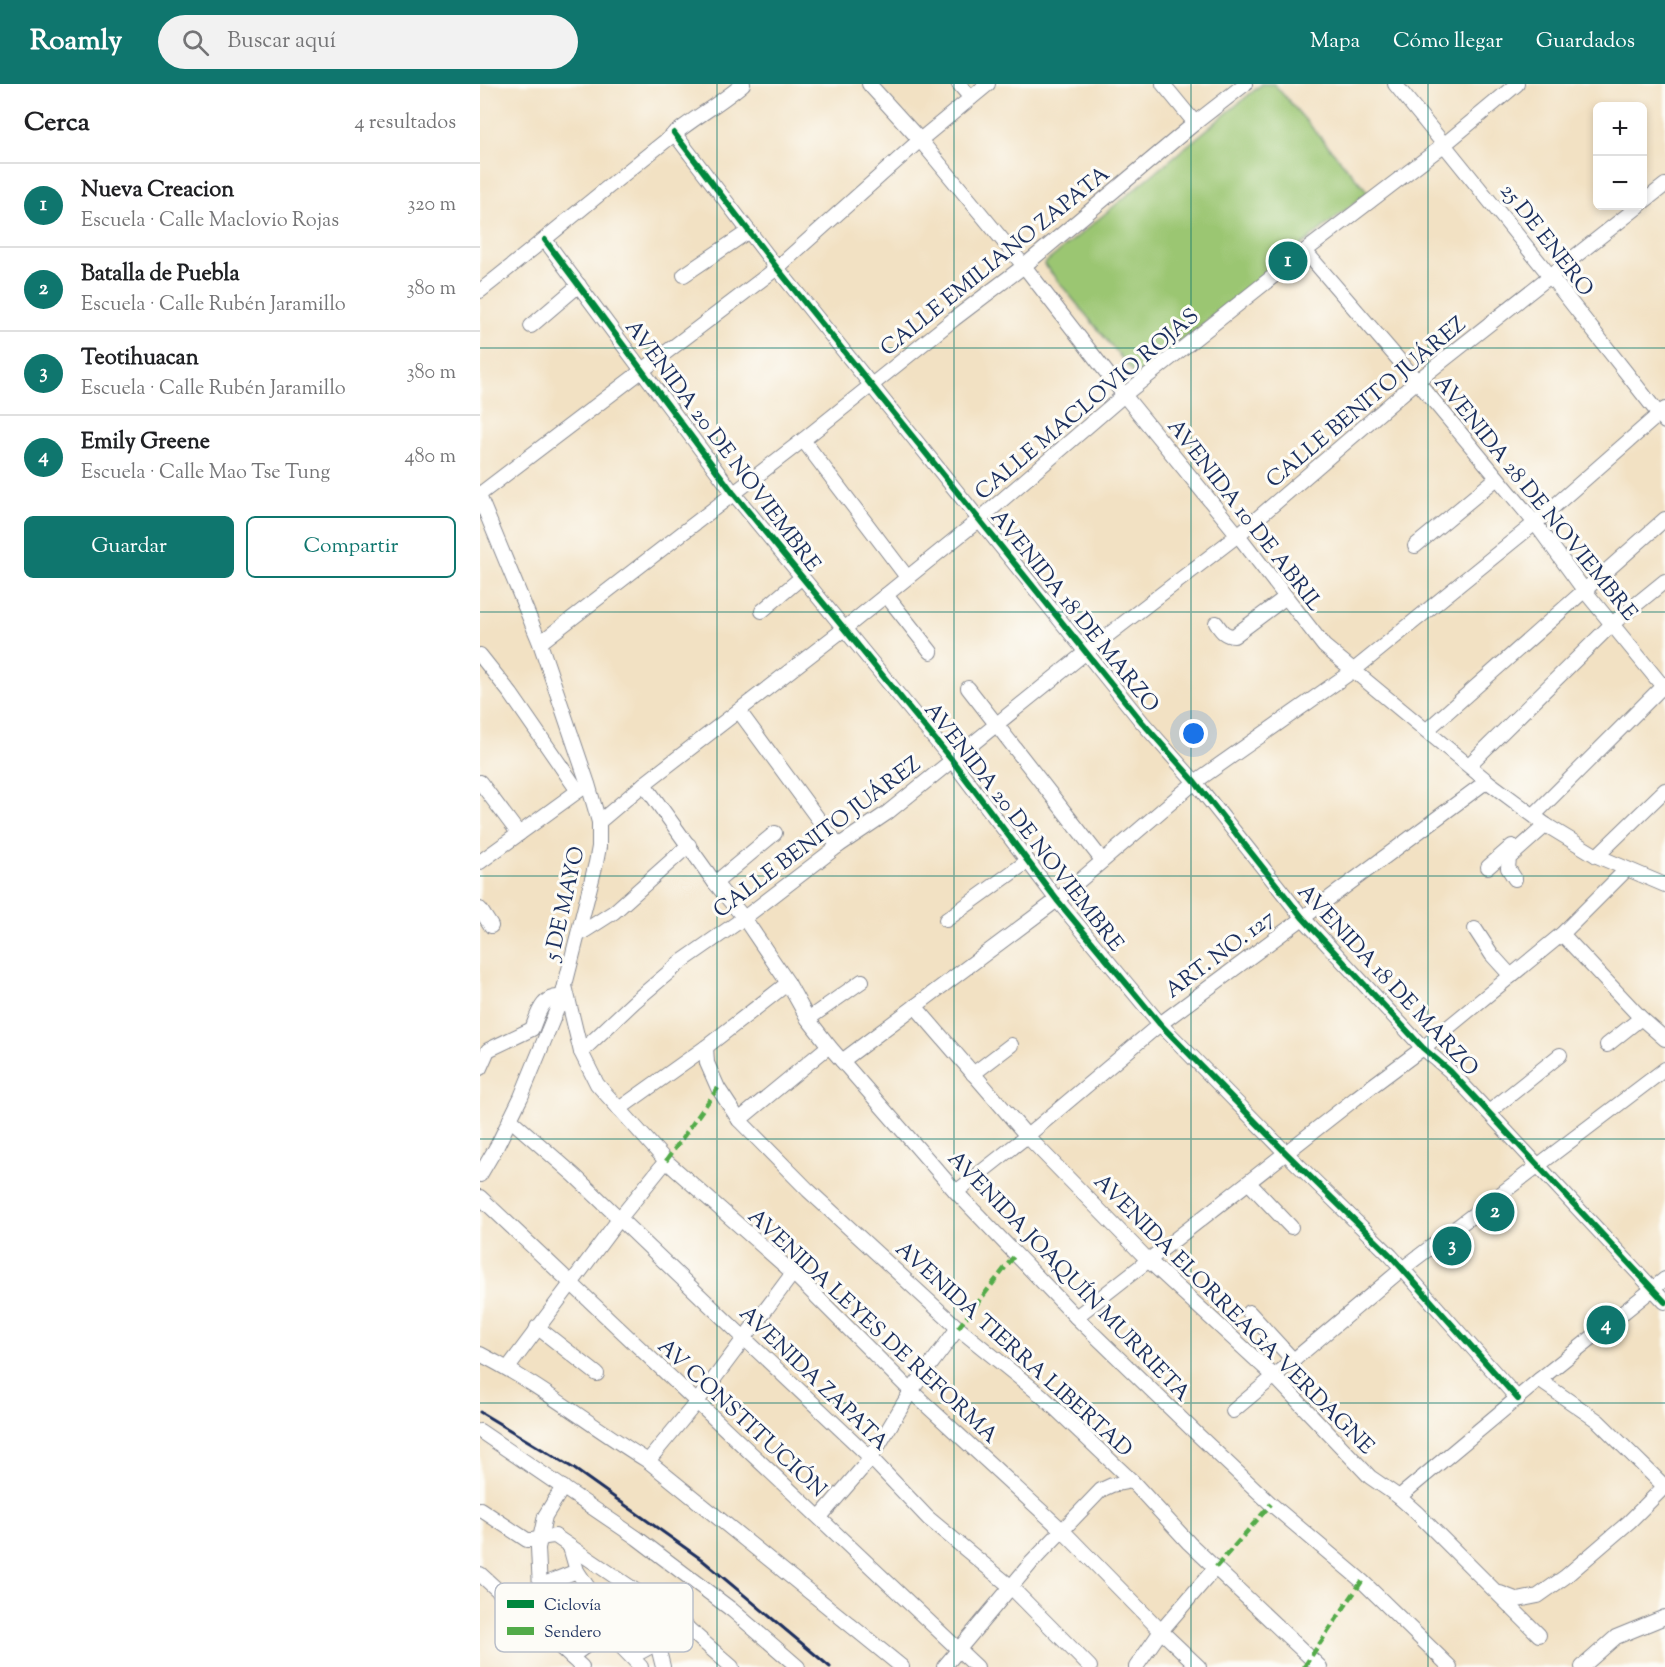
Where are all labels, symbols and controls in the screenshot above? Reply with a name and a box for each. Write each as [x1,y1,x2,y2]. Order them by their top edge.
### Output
search box [158,15,578,69]
text: Roamly [30,22,122,62]
icon: search [179,26,212,59]
text: Buscar aquí [227,26,336,58]
text: Mapa [1310,27,1360,57]
text: Cómo llegar [1393,27,1503,57]
text: Guardados [1536,27,1635,57]
map controls [1593,102,1647,210]
button: + [1593,102,1647,156]
text: Cerca [24,105,90,142]
text: 4 resultados [354,109,456,138]
button: − [1593,156,1647,210]
street label: CALLE EMILIANO ZAPATA [874,159,1118,365]
text: Nueva Creacion [81,175,234,207]
street label: 25 DE ENERO [1491,177,1600,304]
text: 1 [40,191,47,220]
text: 320 m [407,191,456,220]
text: Escuela · Calle Maclovio Rojas [81,207,339,236]
pin: 1 [1268,238,1308,284]
text: Batalla de Puebla [81,259,240,291]
text: 2 [39,275,48,304]
text: 380 m [407,275,456,304]
text: Escuela · Calle Rubén Jaramillo [81,291,346,320]
street label: CALLE MACLOVIO ROJAS [969,302,1207,509]
street label: CALLE BENITO JUÁREZ [1259,309,1474,497]
street label: AVENIDA 20 DE NOVIEMBRE [616,314,827,580]
text: Teotihuacan [81,343,199,375]
text: 3 [39,359,48,388]
text: 380 m [407,359,456,388]
street label: AVENIDA 28 DE NOVIEMBRE [1425,369,1644,629]
text: Escuela · Calle Rubén Jaramillo [81,375,346,404]
street label: AVENIDA 10 DE ABRIL [1158,413,1329,619]
text: Emily Greene [81,427,210,459]
text: 4 [38,443,49,472]
text: 480 m [405,443,456,472]
text: Escuela · Calle Mao Tse Tung [81,459,330,488]
street label: AVENIDA 18 DE MARZO [982,503,1166,720]
button: Guardar [24,516,234,578]
button: Compartir [246,516,456,578]
street label: AVENIDA 20 DE NOVIEMBRE [915,696,1130,959]
your location [1179,719,1208,748]
street label: CALLE BENITO JUÁREZ [707,749,928,927]
street label: 5 DE MAYO [537,843,595,966]
street label: AVENIDA 18 DE MARZO [1289,878,1485,1085]
street label: ART. NO. 127 [1159,903,1282,1007]
street label: AVENIDA JOAQUÍN MURRIETA [939,1144,1197,1410]
street label: AVENIDA ELORREAGA VERDAGNE [1085,1167,1381,1463]
pin: 2 [1476,1190,1514,1234]
street label: AVENIDA LEYES DE REFORMA [740,1202,1004,1452]
pin: 3 [1432,1224,1472,1268]
street label: AVENIDA TIERRA LIBERTAD [887,1235,1139,1466]
street label: AVENIDA ZAPATA [731,1299,895,1459]
pin: 4 [1586,1302,1626,1348]
street label: AV CONSTITUCIÓN [649,1331,833,1506]
legend [495,1583,693,1652]
text: Ciclovía [544,1595,602,1618]
text: Sendero [544,1622,602,1645]

